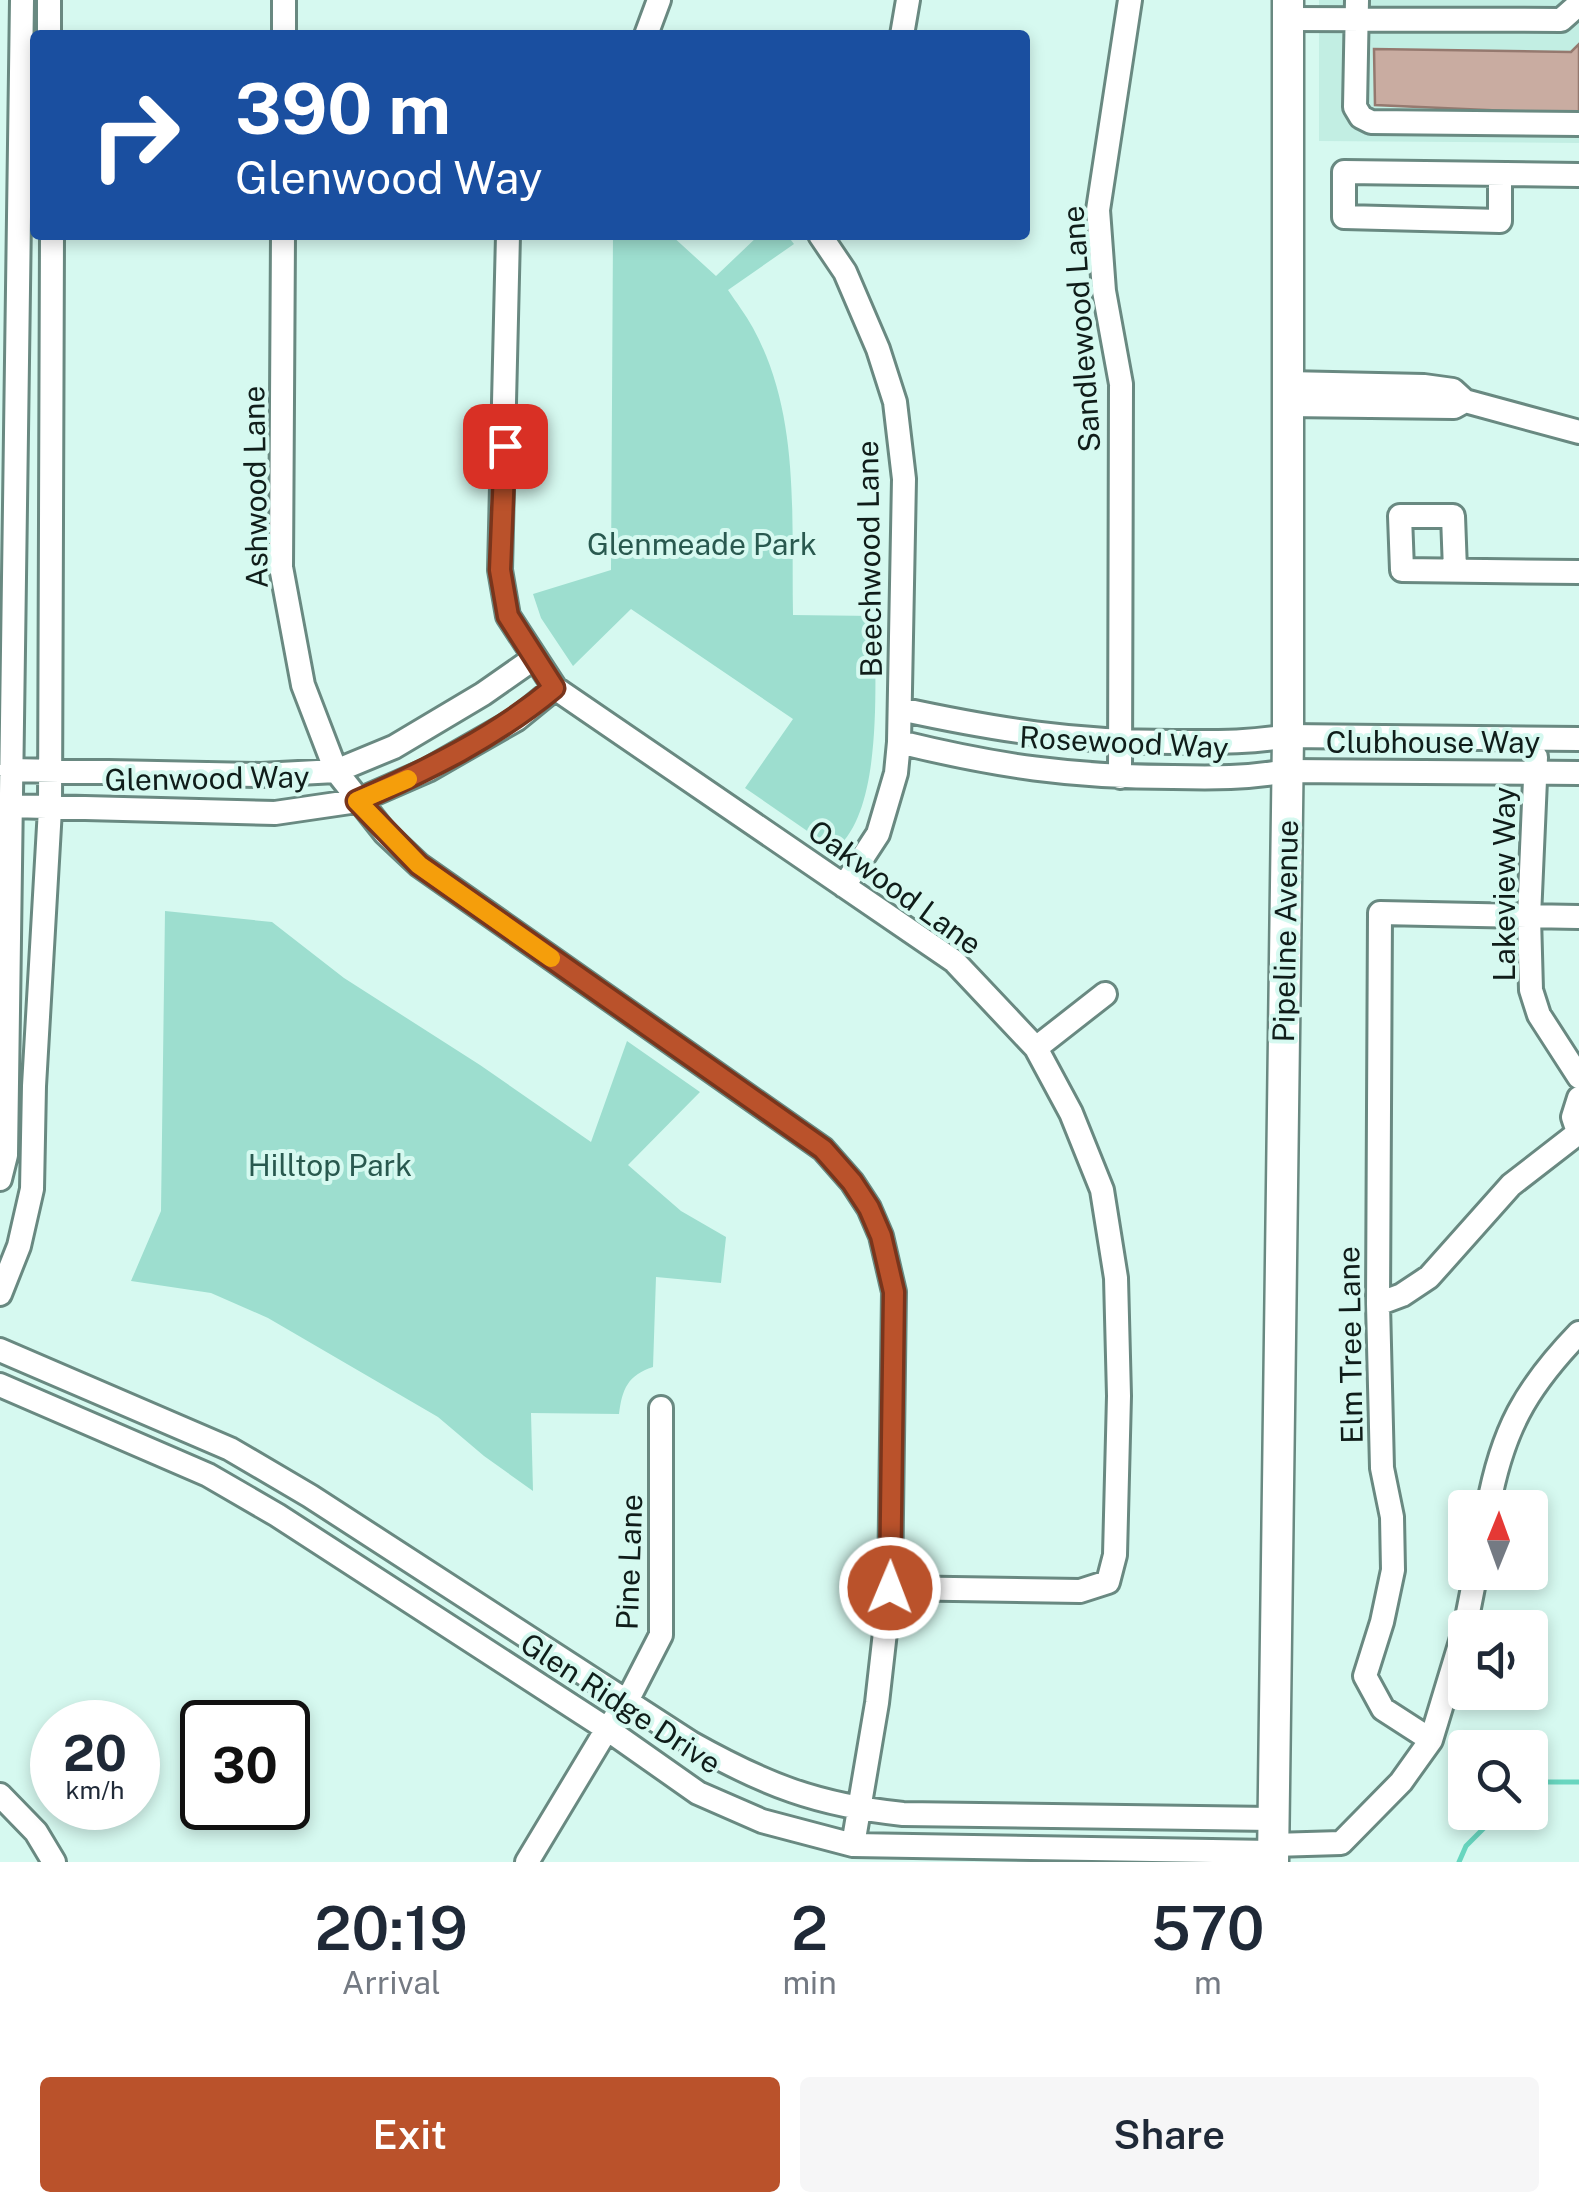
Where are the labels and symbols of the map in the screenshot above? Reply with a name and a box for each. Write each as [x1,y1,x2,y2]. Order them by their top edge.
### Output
street label: Sandlewood Lane [1054,205,1108,453]
street label: Ashwood Lane [235,385,275,589]
pin [463,404,548,489]
street label: Beechwood Lane [849,440,889,678]
park label: Glenmeade Park [587,526,817,562]
street label: Rosewood Way [1018,719,1230,765]
street label: Clubhouse Way [1326,724,1540,760]
street label: Glenwood Way [104,758,310,798]
street label: Lakeview Way [1486,787,1522,981]
street label: Oakwood Lane [801,812,989,962]
street label: Pipeline Avenue [1265,819,1305,1043]
park label: Hilltop Park [248,1147,412,1183]
street label: Elm Tree Lane [1330,1246,1370,1444]
north arrow [1448,1490,1548,1590]
street label: Pine Lane [609,1493,649,1631]
position arrow [838,1536,942,1640]
street label: Glen Ridge Drive [514,1625,728,1781]
speed limit sign: 30 [180,1700,310,1830]

